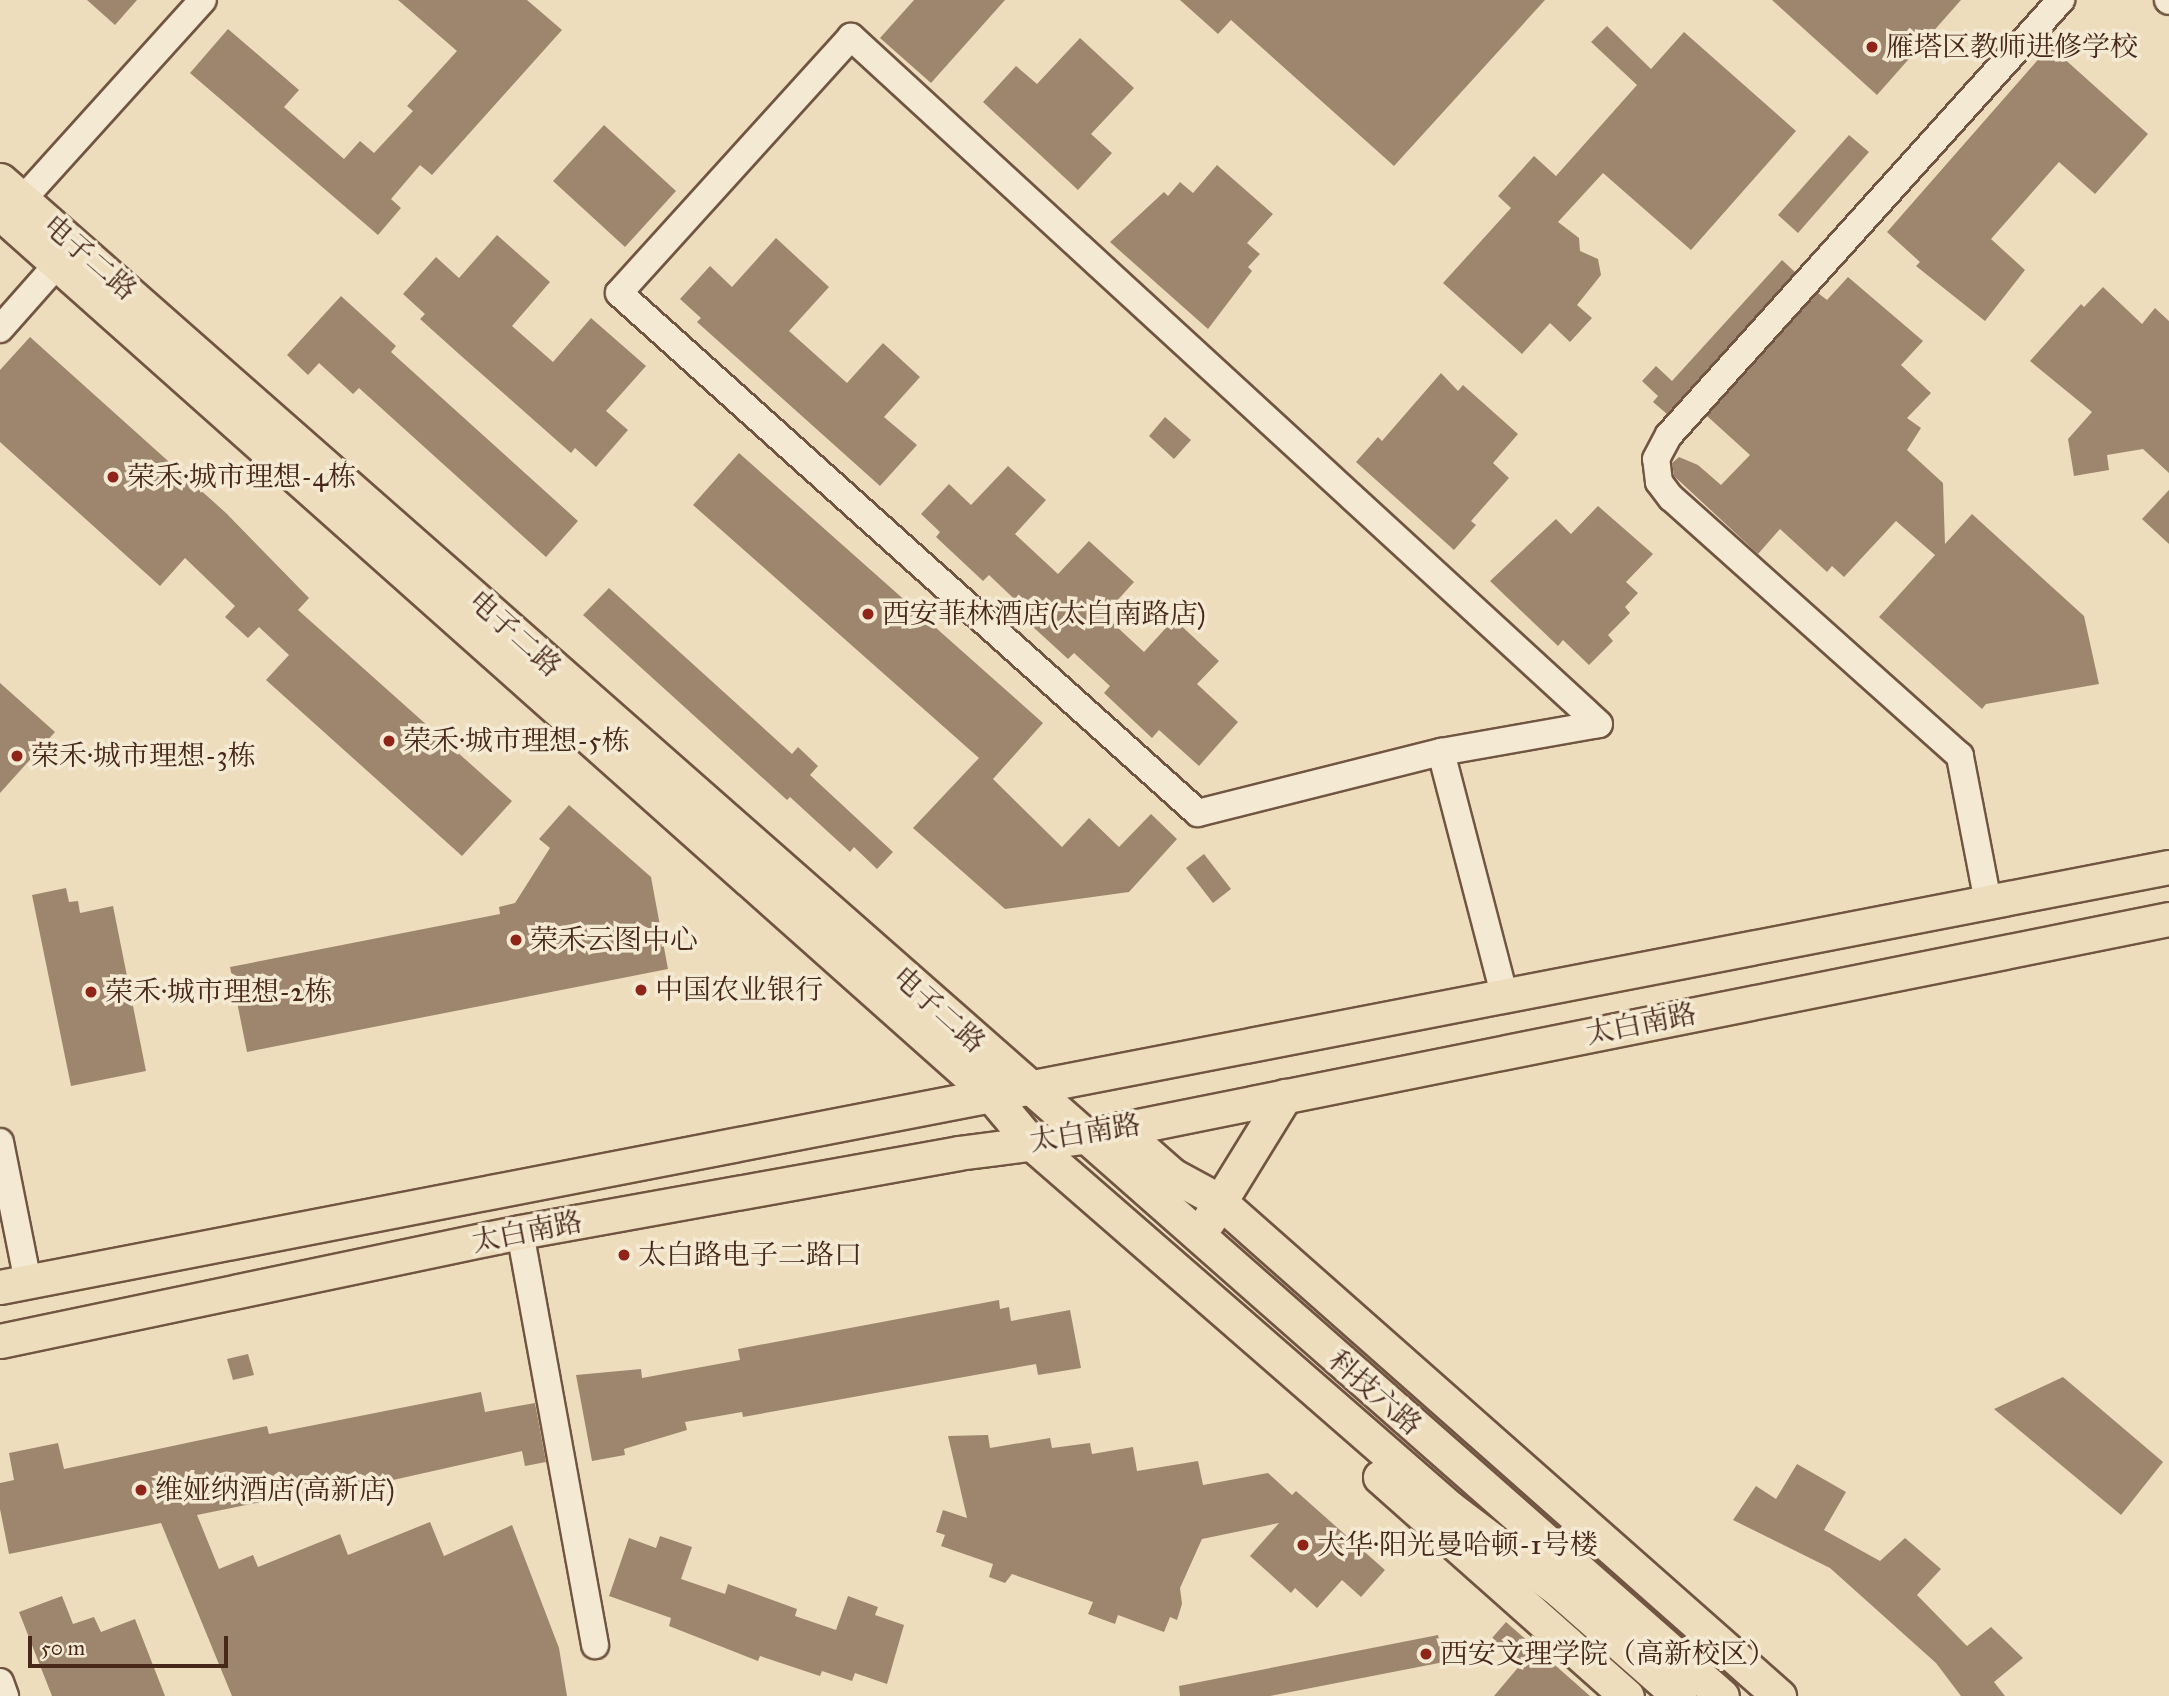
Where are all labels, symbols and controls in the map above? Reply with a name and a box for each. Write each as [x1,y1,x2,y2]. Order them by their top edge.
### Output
place label: 雁塔区教师进修学校 [1886,30,2138,64]
marker: 雁塔区教师进修学校 [1864,39,1880,55]
street label: 电子二路 [37,209,143,307]
place label: 荣禾·城市理想-4栋 [127,460,356,494]
marker: 荣禾·城市理想-4栋 [105,469,121,485]
street label: 电子二路 [462,584,568,684]
place label: 西安菲林酒店(太白南路店) [882,597,1206,631]
marker: 西安菲林酒店(太白南路店) [860,606,876,622]
place label: 荣禾·城市理想-5栋 [403,724,630,758]
marker: 荣禾·城市理想-5栋 [381,733,397,749]
place label: 荣禾·城市理想-3栋 [31,739,256,773]
marker: 荣禾·城市理想-3栋 [9,748,25,764]
place label: 荣禾云图中心 [530,923,698,957]
marker: 荣禾云图中心 [508,932,524,948]
street label: 电子二路 [886,960,992,1060]
place label: 中国农业银行 [655,973,823,1007]
place label: 荣禾·城市理想-2栋 [105,975,332,1009]
marker: 中国农业银行 [633,982,649,998]
marker: 荣禾·城市理想-2栋 [83,984,99,1000]
street label: 太白南路 [1583,997,1699,1051]
street label: 太白南路 [1027,1108,1143,1158]
street label: 太白南路 [469,1205,585,1259]
place label: 太白路电子二路口 [638,1238,862,1272]
marker: 太白路电子二路口 [616,1247,632,1263]
street label: 科技六路 [1322,1344,1428,1442]
place label: 维娅纳酒店(高新店) [155,1473,395,1507]
marker: 维娅纳酒店(高新店) [133,1482,149,1498]
place label: 大华·阳光曼哈顿-1号楼 [1317,1528,1598,1562]
marker: 大华·阳光曼哈顿-1号楼 [1295,1537,1311,1553]
scale bar [32,1622,231,1666]
text: 50 m [41,1635,85,1661]
place label: 西安文理学院（高新校区） [1440,1637,1776,1671]
marker: 西安文理学院（高新校区） [1418,1646,1434,1662]

